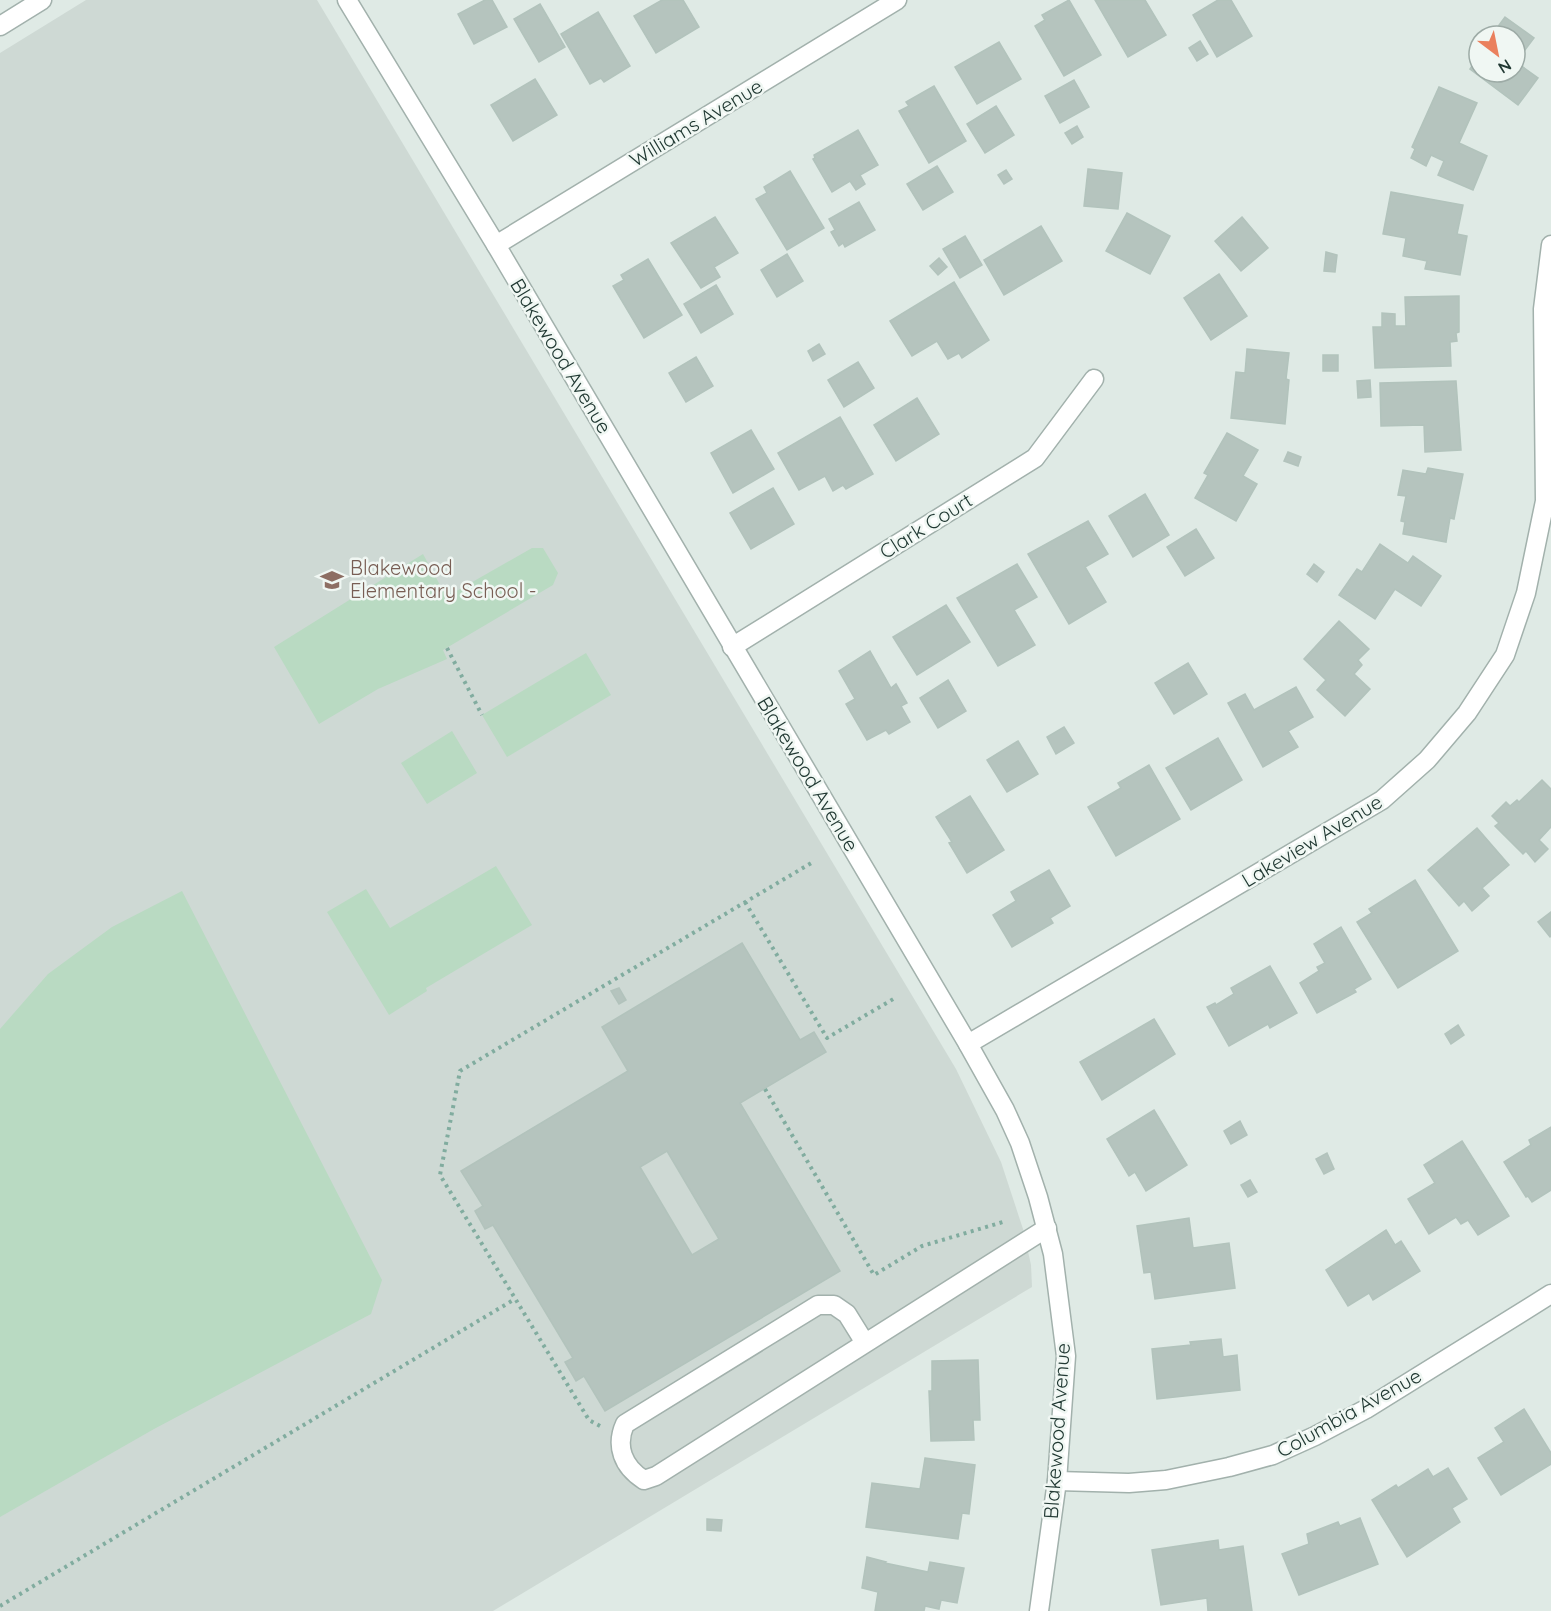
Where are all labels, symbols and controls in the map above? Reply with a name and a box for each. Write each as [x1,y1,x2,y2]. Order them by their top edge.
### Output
north arrow [1467,24,1527,84]
text: N [1495,55,1515,78]
street label: Williams Avenue [625,73,767,172]
street label: Blakewood Avenue [505,274,618,438]
street label: Clark Court [875,487,977,564]
place label: Blakewood Elementary School - [350,555,537,603]
school or university icon: Blakewood Elementary School - [319,567,345,593]
street label: Blakewood Avenue [752,692,865,856]
street label: Lakeview Avenue [1237,789,1386,892]
street label: Blakewood Avenue [1038,1342,1075,1520]
street label: Columbia Avenue [1272,1362,1426,1463]

